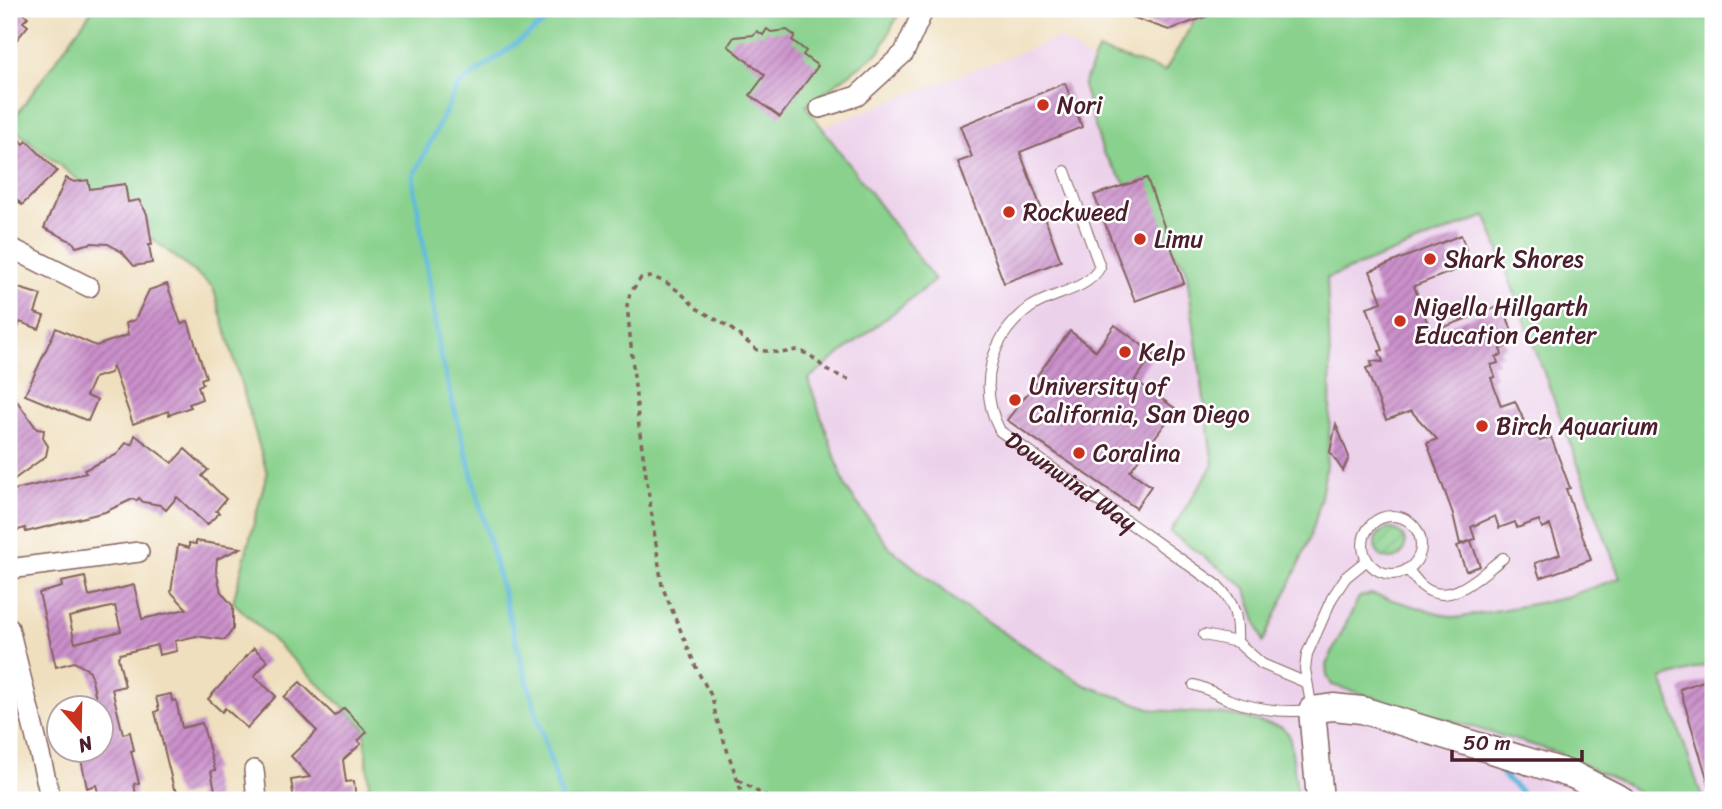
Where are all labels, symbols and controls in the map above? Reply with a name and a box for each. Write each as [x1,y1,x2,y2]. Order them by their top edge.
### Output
place label: Nori [1057,84,1104,126]
marker: Nori [1035,97,1051,113]
place label: Rockweed [1023,191,1130,233]
marker: Rockweed [1001,204,1017,220]
place label: Limu [1154,218,1203,260]
marker: Limu [1132,231,1148,247]
place label: Shark Shores [1444,238,1584,280]
marker: Shark Shores [1422,251,1438,267]
place label: Nigella Hillgarth Education Center [1414,286,1598,356]
marker: Nigella Hillgarth Education Center [1392,313,1408,329]
place label: Kelp [1139,331,1186,373]
marker: Kelp [1117,344,1133,360]
place label: University of California, San Diego [1029,365,1250,435]
marker: University of California, San Diego [1007,392,1023,408]
place label: Birch Aquarium [1496,405,1659,447]
marker: Birch Aquarium [1474,418,1490,434]
street label: Downwind Way [996,420,1146,543]
place label: Coralina [1093,432,1181,474]
marker: Coralina [1071,445,1087,461]
north arrow [46,694,116,764]
scale bar [1452,718,1582,762]
text: 50 m [1463,724,1511,762]
text: N [73,726,98,763]

